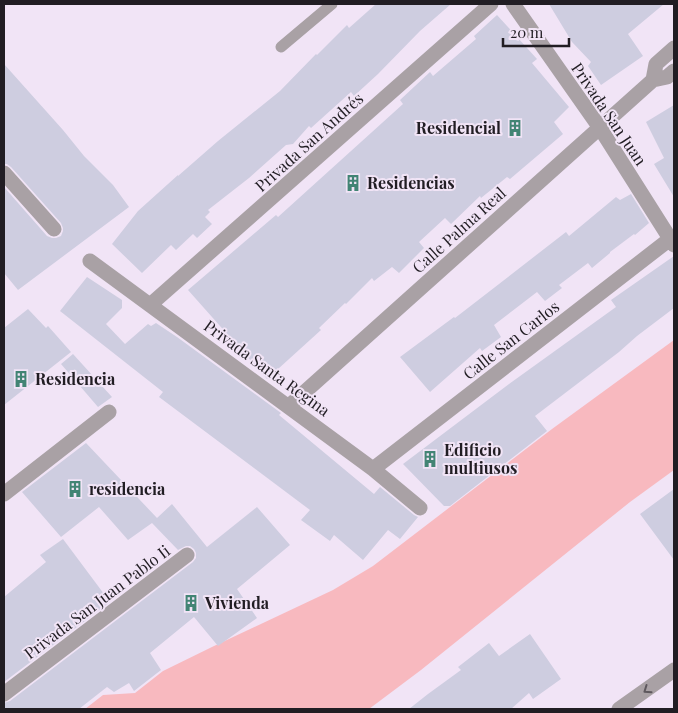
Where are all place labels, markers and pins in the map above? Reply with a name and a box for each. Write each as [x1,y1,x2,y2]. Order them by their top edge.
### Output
place label: Residencial [416,117,501,138]
building icon: Residencial [505,118,525,138]
place label: Residencias [367,172,455,193]
building icon: Residencias [343,173,363,193]
place label: Residencia [35,368,116,389]
building icon: Residencia [11,369,31,389]
place label: Edificio multiusos [444,439,517,478]
building icon: Edificio multiusos [420,449,440,469]
place label: residencia [89,478,166,499]
building icon: residencia [65,479,85,499]
place label: Vivienda [204,592,270,613]
building icon: Vivienda [181,593,201,613]

